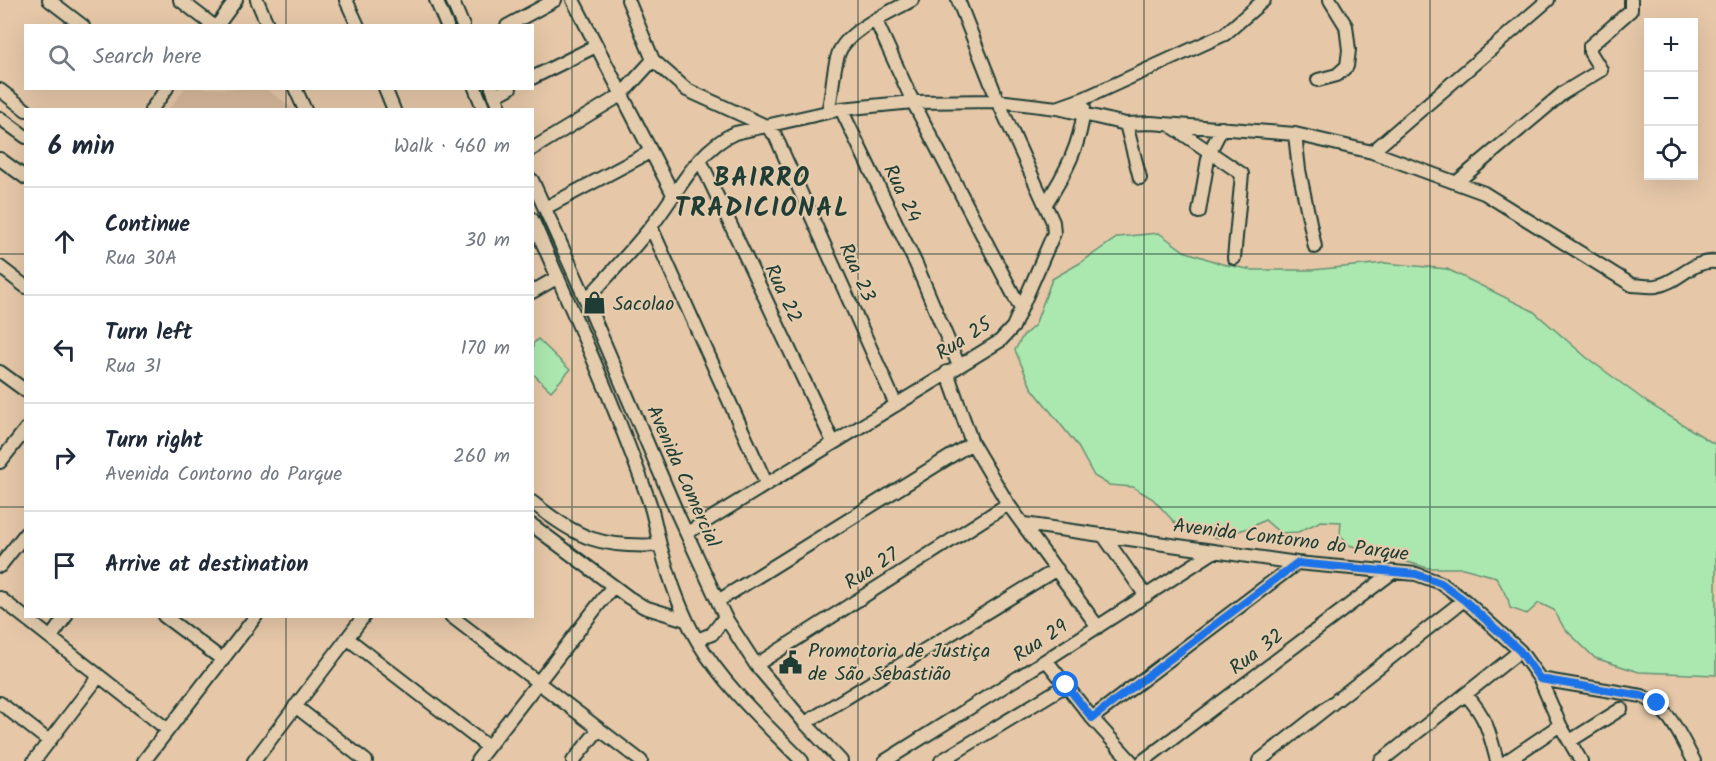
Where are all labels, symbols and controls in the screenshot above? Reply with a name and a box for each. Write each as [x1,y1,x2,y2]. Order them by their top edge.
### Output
map controls [1644,18,1698,180]
button: + [1644,18,1698,72]
search box [24,24,534,90]
text: Search here [93,40,201,75]
icon: search [45,41,78,74]
button: − [1644,72,1698,126]
text: 6 min [48,126,115,168]
button: locate [1644,126,1698,180]
text: Walk · 460 m [394,131,510,163]
district label: BAIRRO TRADICIONAL [674,158,850,230]
street label: Rua 24 [873,159,929,228]
text: Continue [105,208,190,243]
icon: ahead [48,225,81,258]
text: 30 m [465,225,510,257]
street label: Rua 23 [829,238,883,308]
text: Rua 30A [105,243,177,275]
street label: Rua 22 [755,259,810,329]
place label: Sacolao [613,289,674,321]
shop icon: Sacolao [582,290,608,316]
street label: Rua 25 [930,309,999,370]
text: Turn left [105,316,192,351]
icon: left [48,333,81,366]
text: 170 m [461,333,510,365]
text: Rua 31 [105,351,161,383]
street label: Avenida Comercial [636,400,728,553]
text: Turn right [105,424,203,459]
icon: right [48,441,81,474]
text: 260 m [453,441,510,473]
text: Avenida Contorno do Parque [105,459,342,491]
street label: Avenida Contorno do Parque [1171,511,1410,571]
street label: Rua 27 [838,540,906,599]
text: Arrive at destination [105,548,308,583]
icon: arrive [48,549,81,582]
street label: Rua 29 [1007,612,1075,671]
street label: Rua 32 [1223,621,1291,684]
place label: Promotoria de Justiça de São Sebastião [808,636,990,691]
public building icon: Promotoria de Justiça de São Sebastião [777,649,803,675]
route start [1052,671,1078,697]
route end [1643,689,1669,715]

